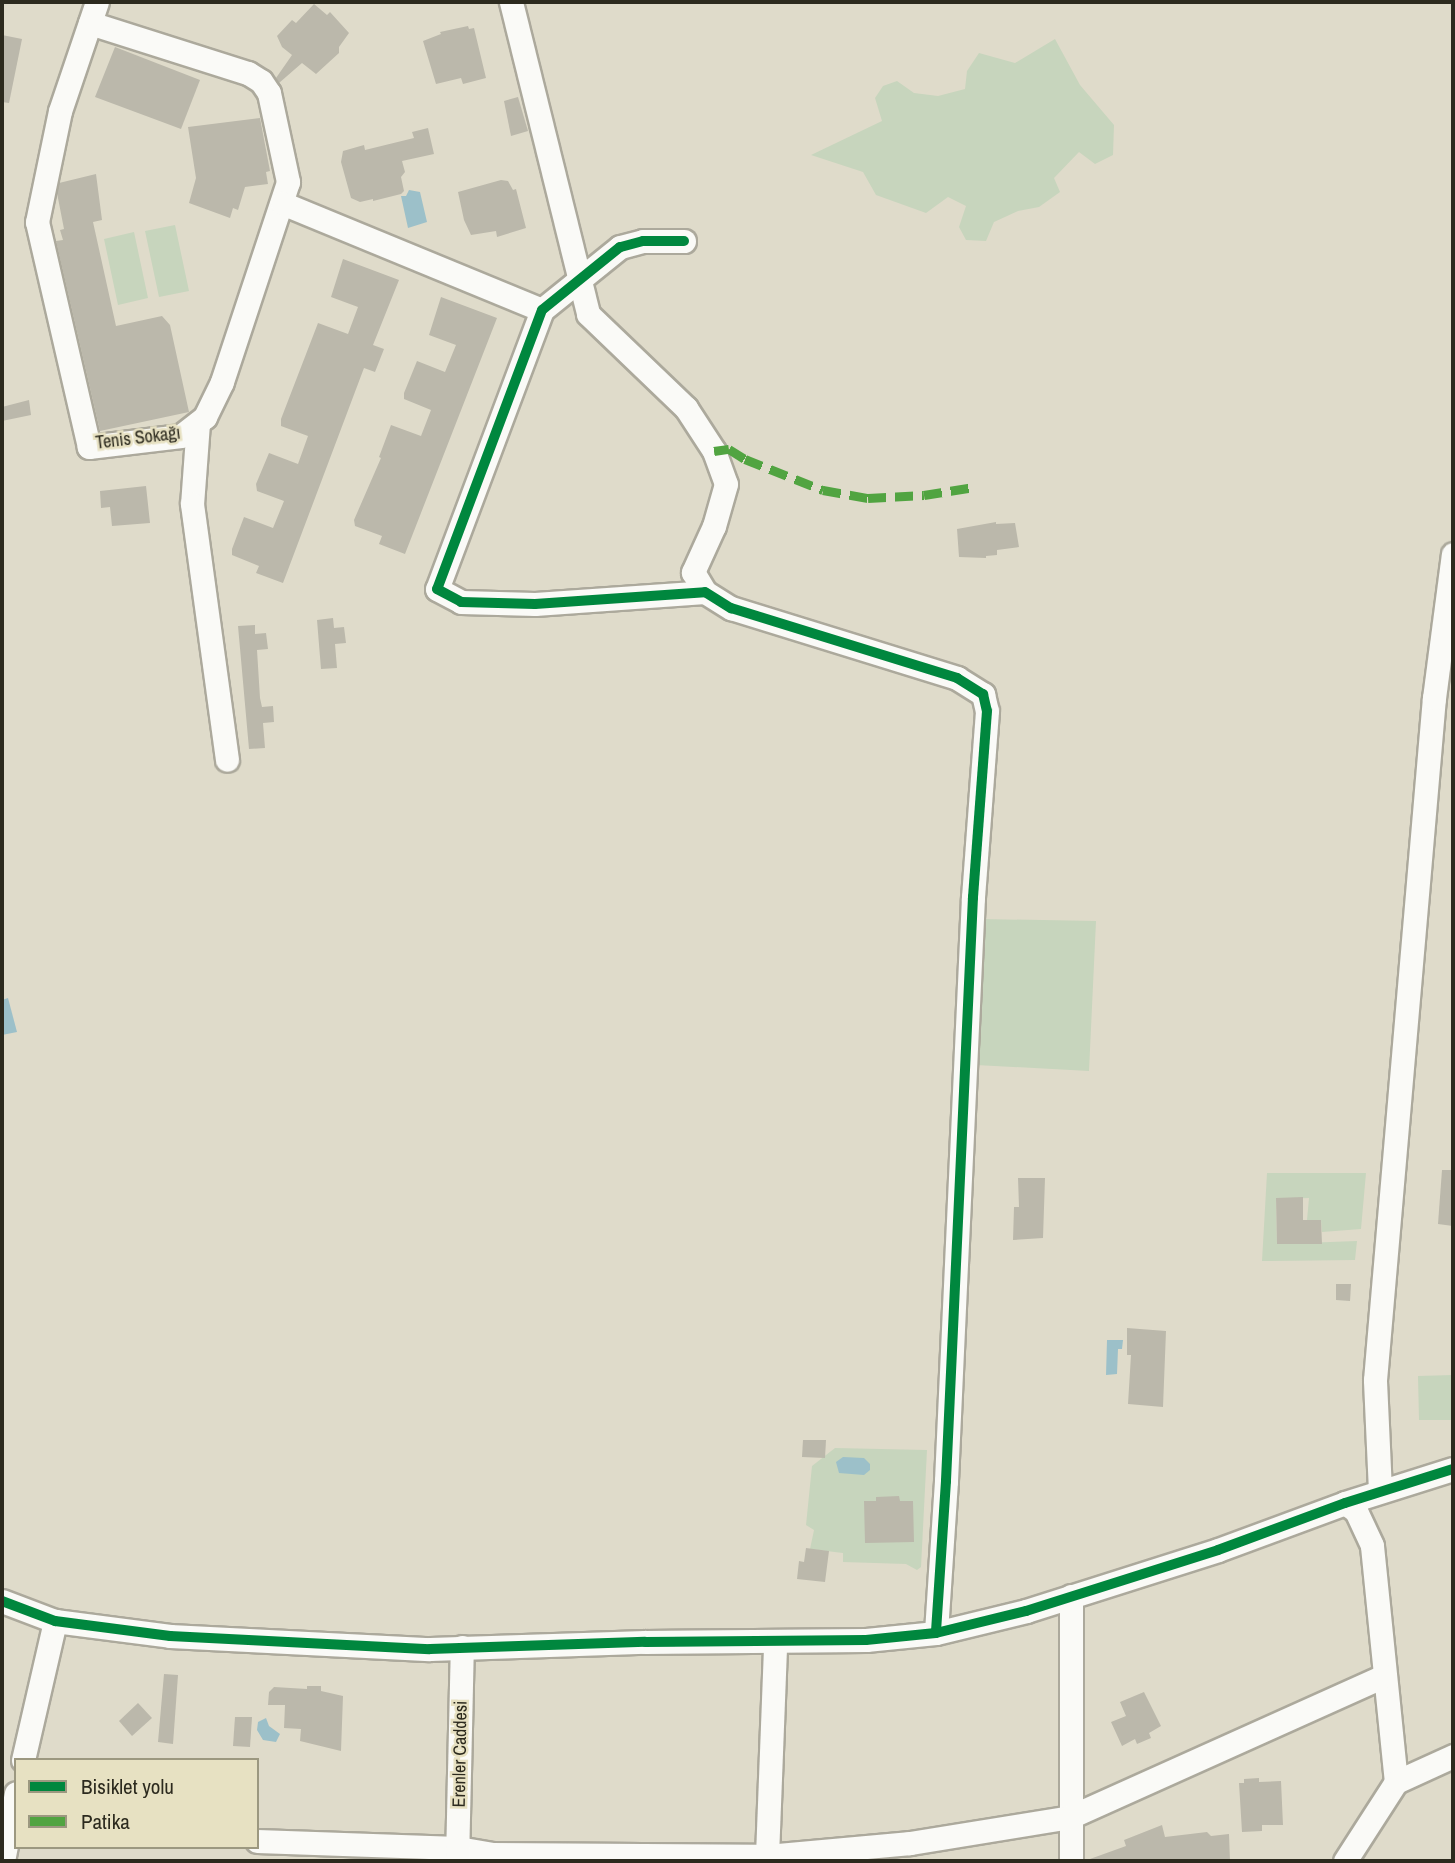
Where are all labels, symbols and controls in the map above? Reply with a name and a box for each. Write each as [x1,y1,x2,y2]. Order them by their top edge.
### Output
street label: Tenis Sokağı [94,422,182,454]
street label: Erenler Caddesi [448,1700,472,1808]
legend [14,1758,259,1849]
text: Bisiklet yolu [81,1772,174,1801]
text: Patika [81,1807,130,1836]

